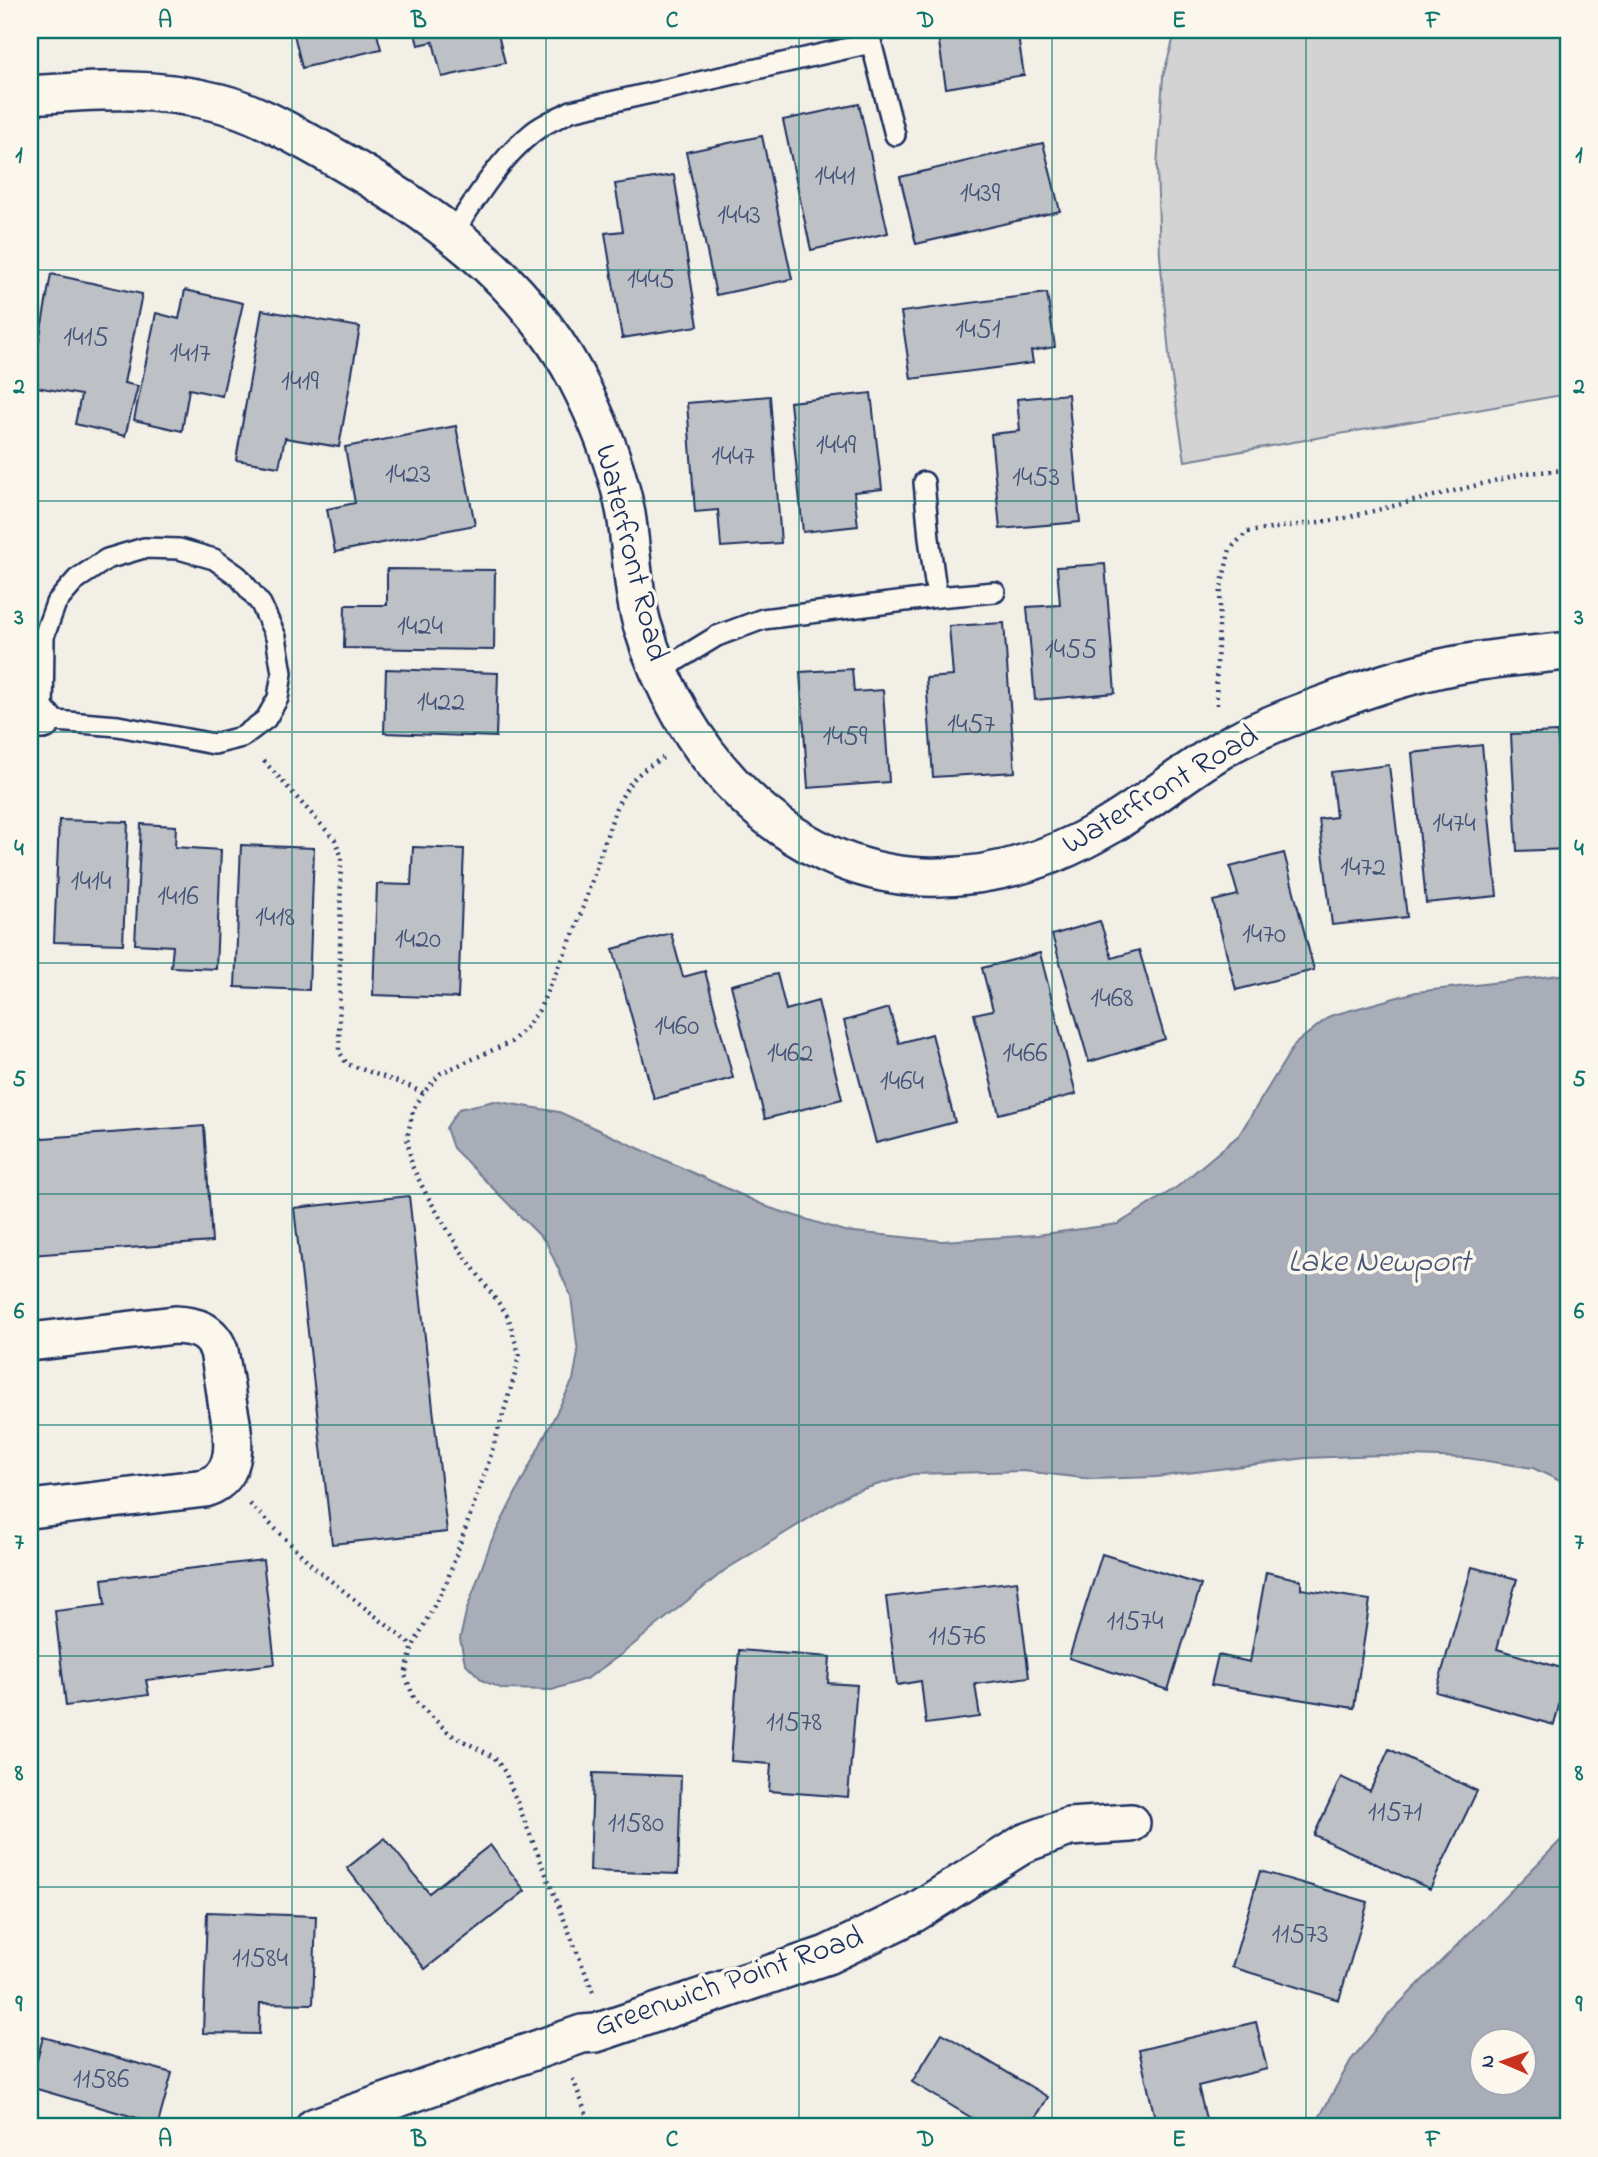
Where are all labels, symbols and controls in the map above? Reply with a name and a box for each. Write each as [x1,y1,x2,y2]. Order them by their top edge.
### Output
text: A [158,5,172,38]
text: B [410,5,427,38]
text: C [666,5,679,38]
text: D [917,5,934,38]
text: E [1172,5,1186,38]
text: F [1425,5,1441,38]
text: 1 [15,140,23,173]
text: 1 [1575,140,1583,173]
house number: 1441 [815,157,856,198]
house number: 1439 [960,174,1001,215]
house number: 1443 [717,196,761,237]
house number: 1445 [627,260,675,301]
house number: 1451 [955,310,1001,351]
house number: 1415 [63,318,109,359]
house number: 1417 [170,334,211,375]
house number: 1419 [281,362,319,403]
text: 2 [12,371,25,404]
text: 2 [1572,371,1585,404]
house number: 1449 [816,426,857,467]
house number: 1447 [711,437,755,478]
street label: Waterfront Road [580,440,680,666]
house number: 1423 [385,455,431,496]
house number: 1453 [1012,458,1060,499]
text: 3 [13,602,24,635]
text: 3 [1573,602,1584,635]
house number: 1424 [397,607,443,648]
house number: 1455 [1045,630,1097,671]
house number: 1422 [417,683,465,724]
house number: 1457 [947,705,995,746]
street label: Waterfront Road [1054,714,1268,868]
house number: 1459 [823,717,868,758]
house number: 1474 [1432,804,1476,845]
text: 4 [14,833,24,866]
text: 4 [1574,833,1584,866]
house number: 1472 [1340,848,1386,889]
house number: 1414 [71,862,112,903]
house number: 1416 [157,877,199,918]
house number: 1418 [255,898,295,939]
house number: 1470 [1242,915,1286,956]
house number: 1420 [395,920,441,961]
house number: 1468 [1090,979,1134,1020]
house number: 1460 [655,1007,699,1048]
house number: 1462 [767,1034,813,1075]
house number: 1466 [1002,1034,1048,1075]
house number: 1464 [880,1062,925,1103]
text: 5 [12,1064,26,1097]
text: 5 [1572,1064,1586,1097]
water label: Lake Newport [1288,1239,1473,1287]
text: 6 [14,1296,25,1329]
text: 6 [1574,1296,1585,1329]
text: 7 [14,1527,24,1560]
text: 7 [1574,1527,1584,1560]
house number: 11574 [1107,1602,1164,1643]
house number: 11576 [928,1617,986,1658]
house number: 11578 [766,1703,822,1744]
text: 8 [14,1758,24,1791]
text: 8 [1574,1758,1584,1791]
house number: 11571 [1368,1793,1422,1834]
house number: 11580 [608,1804,664,1845]
street label: Greenwich Point Road [588,1915,870,2051]
house number: 11573 [1272,1915,1328,1956]
house number: 11584 [232,1939,288,1980]
text: 9 [15,1989,24,2022]
text: 9 [1575,1989,1584,2022]
north arrow [1468,2028,1538,2098]
text: N [1475,2054,1502,2068]
house number: 11586 [73,2060,129,2101]
text: A [158,2124,172,2157]
text: B [410,2124,427,2157]
text: C [666,2124,679,2157]
text: D [917,2124,934,2157]
text: E [1172,2124,1186,2157]
text: F [1425,2124,1441,2157]

